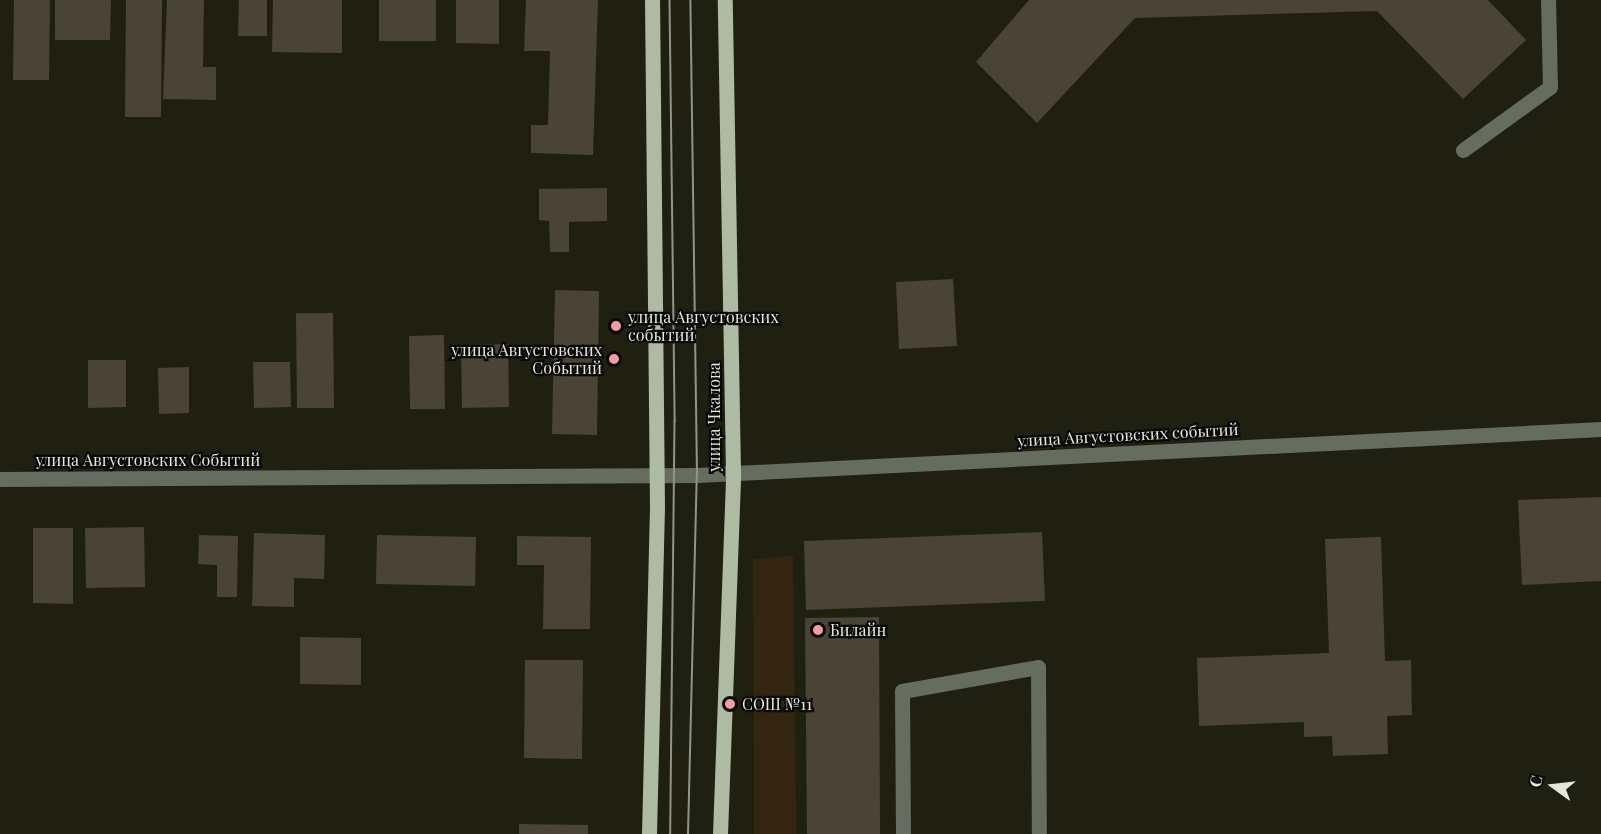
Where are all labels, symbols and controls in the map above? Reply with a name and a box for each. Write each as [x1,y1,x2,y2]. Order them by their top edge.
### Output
place label: улица Августовских событий [628,307,779,345]
marker: улица Августовских событий [609,319,623,333]
place label: улица Августовских Событий [451,340,602,378]
marker: улица Августовских Событий [607,352,621,366]
street label: улица Чкалова [704,362,724,472]
street label: улица Августовских событий [1017,420,1239,450]
street label: улица Августовских Событий [36,450,260,470]
place label: Билайн [830,620,886,640]
marker: Билайн [811,623,825,637]
place label: СОШ №11 [742,694,812,714]
marker: СОШ №11 [723,697,737,711]
north arrow [1523,756,1583,816]
text: С [1524,773,1547,789]

